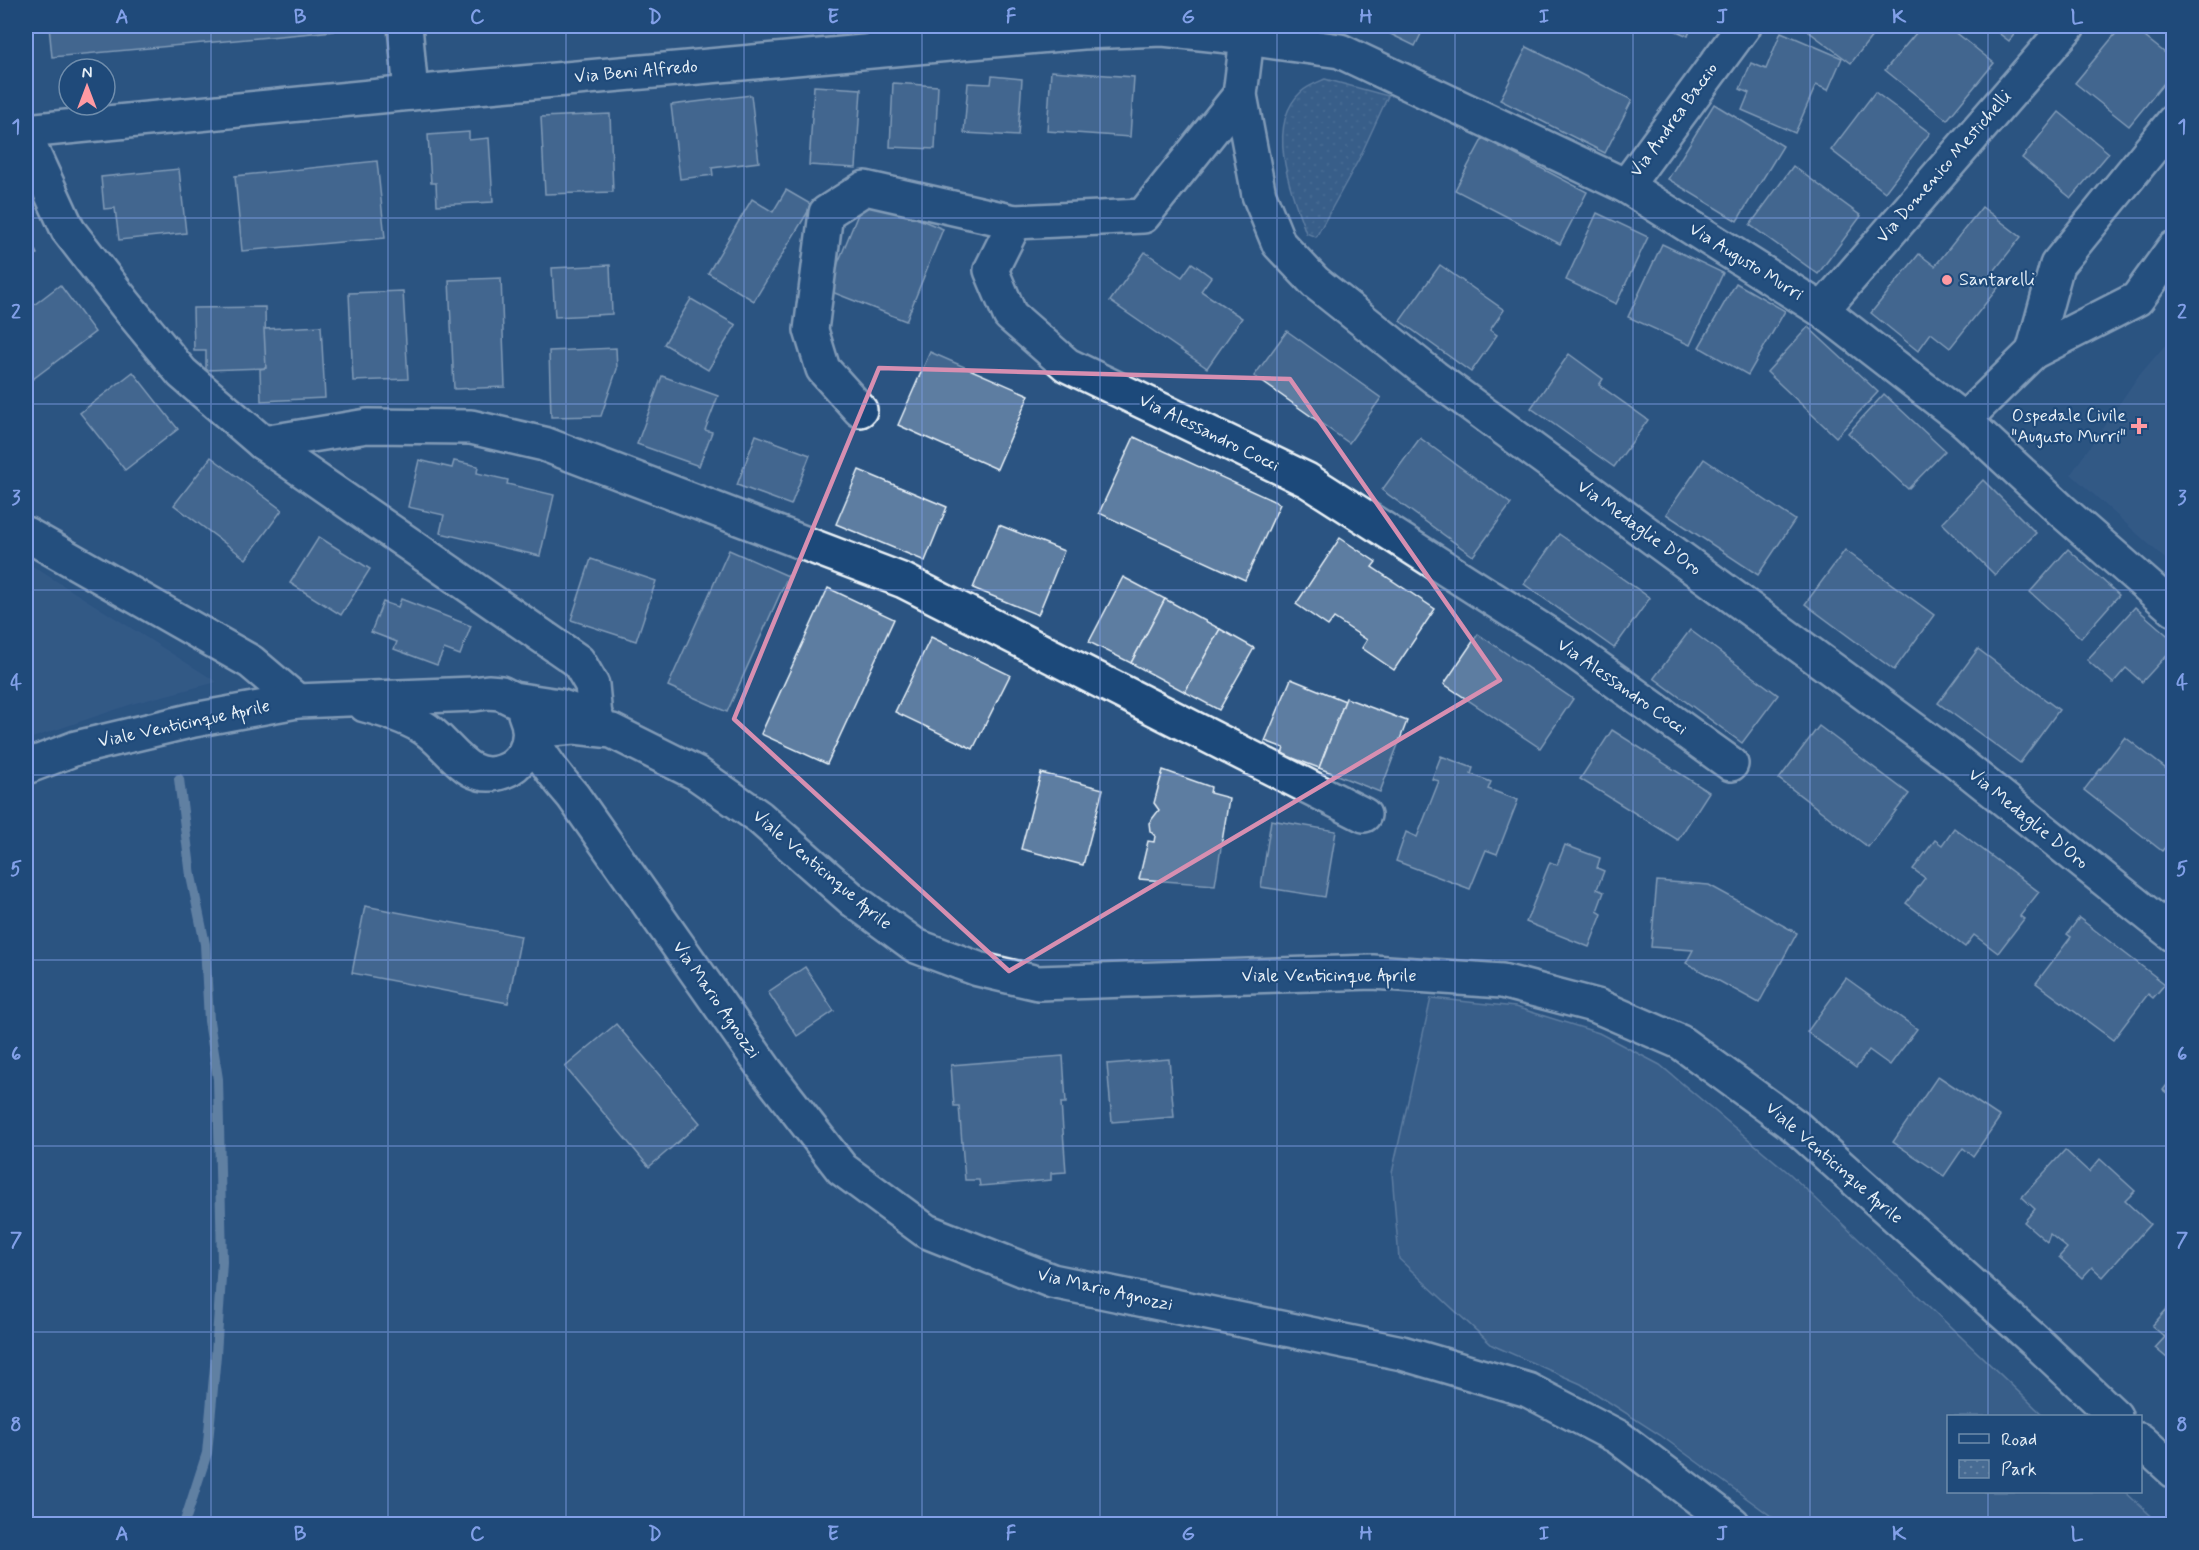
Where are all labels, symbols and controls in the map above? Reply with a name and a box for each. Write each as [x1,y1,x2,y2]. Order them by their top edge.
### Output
text: A [115,4,129,31]
text: B [294,4,307,31]
text: C [470,4,485,31]
text: D [648,4,662,31]
text: E [827,4,839,31]
text: F [1006,4,1017,31]
text: G [1181,4,1195,31]
text: H [1359,4,1373,31]
text: I [1539,4,1549,31]
text: J [1716,4,1728,31]
text: K [1892,4,1907,31]
text: L [2071,4,2084,31]
street label: Via Beni Alfredo [573,55,699,89]
north arrow [57,57,117,117]
street label: Via Andrea Baccio [1624,58,1724,182]
text: N [82,63,92,84]
street label: Via Domenico Mestichelli [1871,85,2017,249]
text: 1 [12,114,20,141]
text: 1 [2178,114,2186,141]
street label: Via Augusto Murri [1684,217,1808,307]
place label: Santarelli [1959,268,2035,292]
marker: Santarelli [1940,273,1954,287]
text: 2 [11,299,21,326]
text: 2 [2177,299,2187,326]
street label: Via Alessandro Cocci [1135,388,1283,478]
place label: Ospedale Civile "Augusto Murri" [2011,404,2126,449]
marker: Ospedale Civile "Augusto Murri" [2130,417,2148,435]
street label: Via Medaglie D'Oro [1571,475,1706,582]
text: 3 [11,485,21,512]
text: 3 [2177,485,2187,512]
street label: Via Alessandro Cocci [1552,633,1692,741]
text: 4 [10,670,22,697]
text: 4 [2176,670,2188,697]
street label: Viale Venticinque Aprile [96,694,272,755]
street label: Via Medaglie D'Oro [1962,763,2093,876]
street label: Viale Venticinque Aprile [747,805,897,936]
text: 5 [10,856,22,883]
text: 5 [2176,856,2188,883]
street label: Via Mario Agnozzi [666,936,766,1064]
street label: Viale Venticinque Aprile [1241,964,1417,989]
text: 6 [11,1041,21,1068]
text: 6 [2177,1041,2187,1068]
street label: Viale Venticinque Aprile [1759,1096,1908,1230]
text: 7 [10,1227,22,1254]
text: 7 [2176,1227,2188,1254]
street label: Via Mario Agnozzi [1035,1263,1175,1317]
text: 8 [10,1412,22,1439]
text: 8 [2176,1412,2188,1439]
legend [1947,1415,2142,1493]
text: Road [2001,1428,2037,1452]
text: Park [2001,1458,2037,1482]
text: A [115,1521,129,1548]
text: B [294,1521,307,1548]
text: C [470,1521,485,1548]
text: D [648,1521,662,1548]
text: E [827,1521,839,1548]
text: F [1006,1521,1017,1548]
text: G [1181,1521,1195,1548]
text: H [1359,1521,1373,1548]
text: I [1539,1521,1549,1548]
text: J [1716,1521,1728,1548]
text: K [1892,1521,1907,1548]
text: L [2071,1521,2084,1548]

